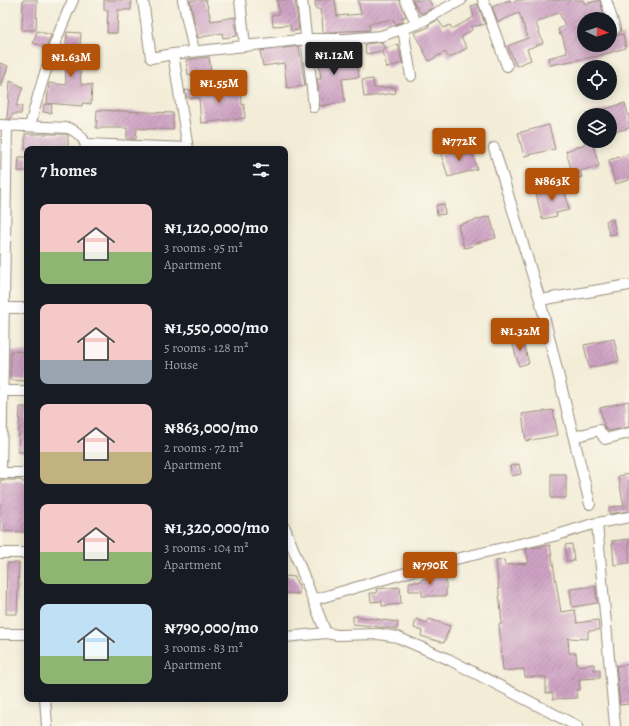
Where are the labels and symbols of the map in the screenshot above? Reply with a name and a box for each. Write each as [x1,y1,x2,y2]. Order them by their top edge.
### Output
north arrow [577,12,617,52]
pin: ₦1.12M [301,42,367,76]
pin: ₦1.63M [38,44,104,78]
pin: ₦1.55M [186,70,252,104]
pin: ₦772K [431,128,487,162]
pin: ₦863K [524,168,580,202]
pin: ₦1.32M [487,318,553,352]
pin: ₦790K [402,552,458,586]

